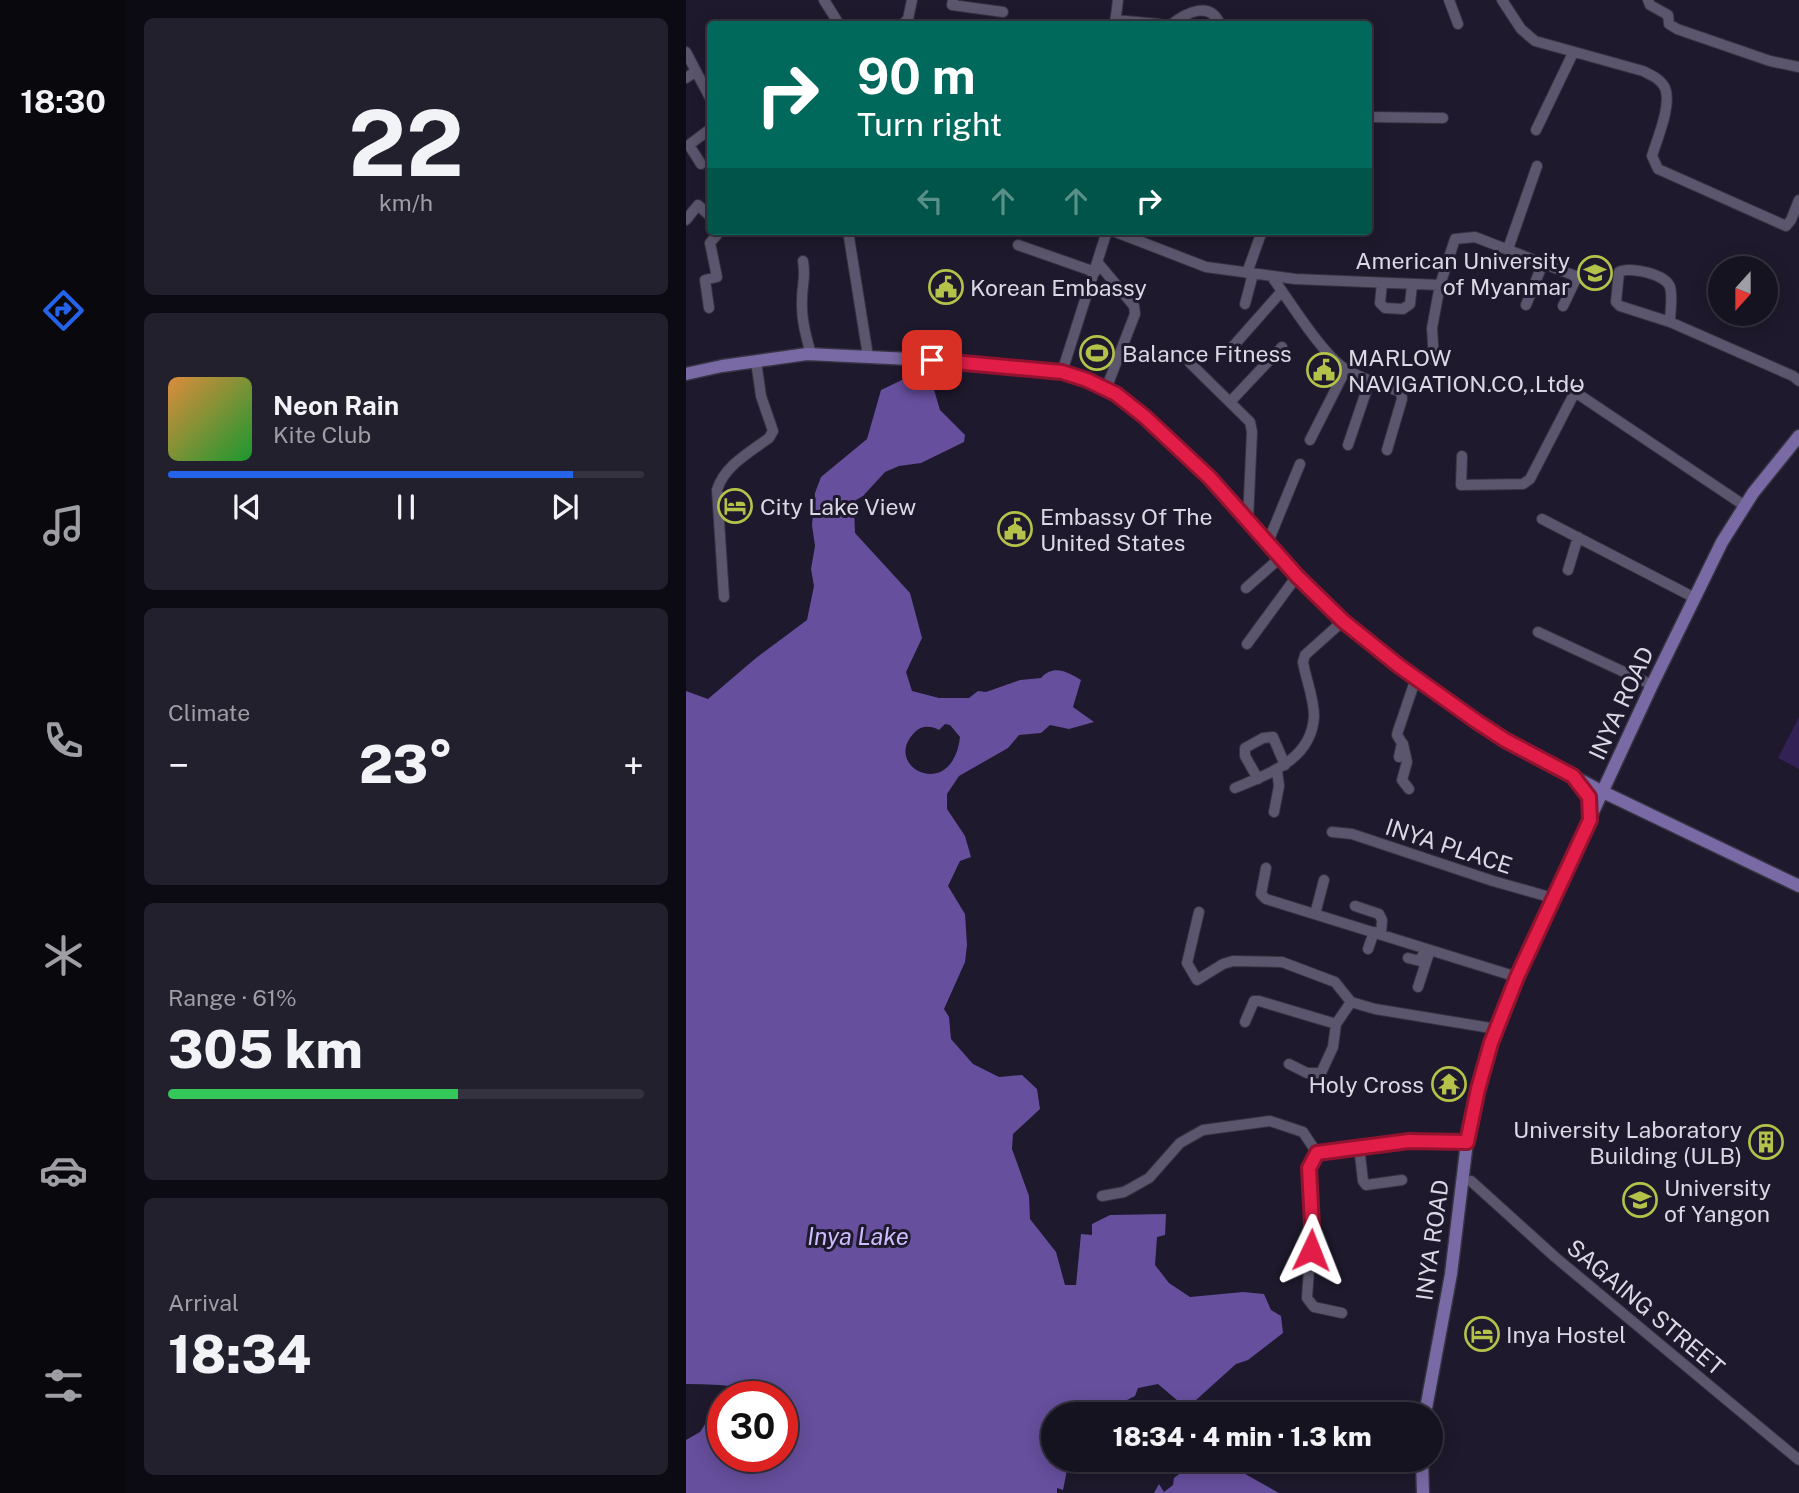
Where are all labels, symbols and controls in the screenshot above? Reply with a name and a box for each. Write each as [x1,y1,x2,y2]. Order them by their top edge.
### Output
text: 90 m [857,47,976,105]
icon: right [742,49,833,140]
text: 18:30 [20,83,106,120]
text: 22 [348,90,464,196]
text: Turn right [857,106,1002,143]
icon: left [911,182,949,220]
icon: ahead [984,182,1022,220]
icon: ahead [1057,182,1095,220]
icon: right [1130,182,1168,220]
text: km/h [379,189,433,216]
place label: American University of Myanmar [1355,247,1570,300]
school or university icon: American University of Myanmar [1576,254,1614,292]
north arrow [1708,256,1778,326]
map controls [1708,256,1778,326]
public building icon: Korean Embassy [927,268,965,306]
place label: Korean Embassy [970,274,1147,301]
icon: directions [39,286,88,335]
pin [902,330,962,390]
sports icon: Balance Fitness [1078,334,1116,372]
place label: Balance Fitness [1122,340,1292,367]
icon: arrive [913,341,951,379]
place label: MARLOW NAVIGATION.CO,.Ltdမ [1348,344,1585,397]
public building icon: MARLOW NAVIGATION.CO,.Ltdမ [1305,351,1343,389]
text: Neon Rain [273,390,399,421]
text: Kite Club [273,421,371,448]
hotel icon: City Lake View [716,487,754,525]
icon: previous [228,488,266,526]
icon: pause [387,488,425,526]
icon: next [546,488,584,526]
place label: City Lake View [760,493,916,520]
icon: music [39,501,88,550]
place label: Embassy Of The United States [1040,503,1213,556]
public building icon: Embassy Of The United States [996,510,1034,548]
street label: INYA ROAD [1583,642,1659,764]
text: Climate [168,699,250,726]
icon: phone [39,716,88,765]
text: 23° [359,734,453,795]
text: − [168,743,189,788]
text: + [623,743,644,788]
street label: INYA PLACE [1382,813,1516,879]
icon: climate [39,931,88,980]
text: Range · 61% [168,984,297,1011]
text: 305 km [168,1019,363,1080]
temple icon: Holy Cross [1430,1065,1468,1103]
place label: Holy Cross [1308,1071,1424,1098]
place label: University Laboratory Building (ULB) [1513,1116,1742,1169]
building icon: University Laboratory Building (ULB) [1747,1123,1785,1161]
icon: car [39,1146,88,1195]
place label: University of Yangon [1664,1174,1771,1227]
street label: INYA ROAD [1410,1178,1454,1302]
school or university icon: University of Yangon [1621,1181,1659,1219]
position arrow [1274,1213,1348,1287]
water label: Inya Lake [807,1222,909,1250]
street label: SAGAING STREET [1562,1233,1730,1381]
text: Arrival [168,1289,239,1316]
hotel icon: Inya Hostel [1463,1315,1501,1353]
place label: Inya Hostel [1506,1321,1626,1348]
text: 18:34 [168,1324,311,1385]
icon: filters [39,1361,88,1410]
speed limit sign: 30 [707,1381,798,1472]
text: 18:34 · 4 min · 1.3 km [1112,1421,1372,1452]

